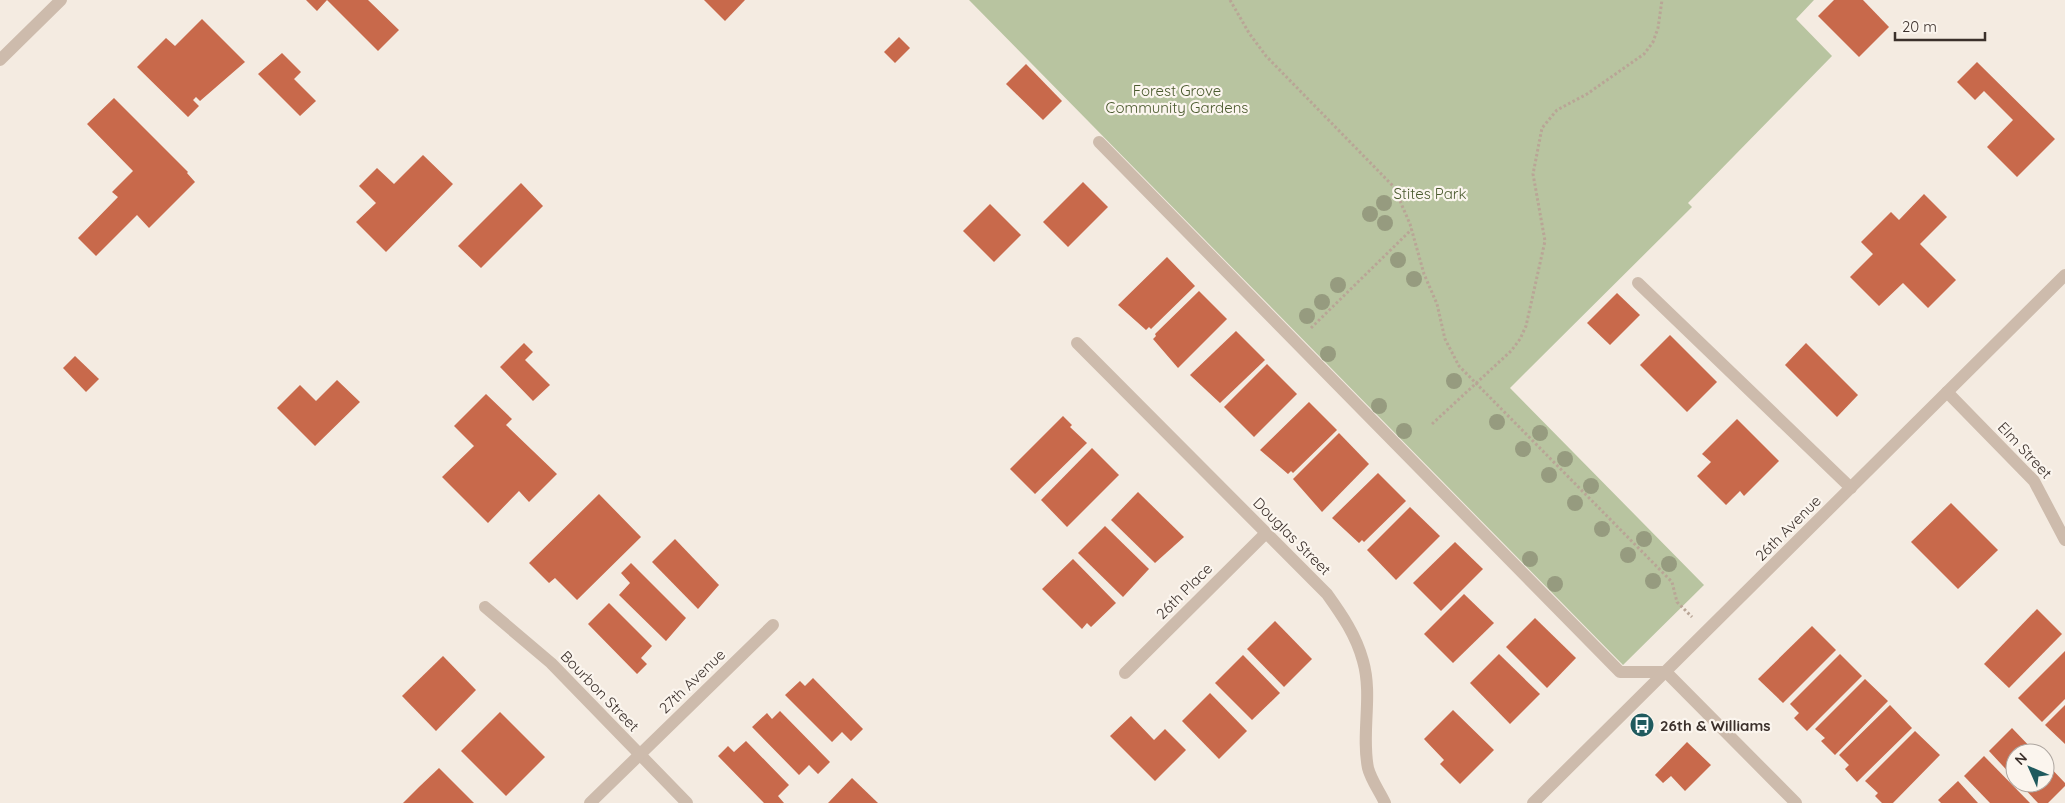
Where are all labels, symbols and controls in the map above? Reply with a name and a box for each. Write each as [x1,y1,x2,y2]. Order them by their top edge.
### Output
scale bar [1895,10,1985,42]
text: 20 m [1902,17,1937,36]
park label: Forest Grove Community Gardens [1106,81,1248,117]
park label: Stites Park [1393,184,1467,203]
street label: Elm Street [1994,418,2056,482]
street label: 26th Avenue [1751,491,1825,565]
street label: Douglas Street [1249,493,1335,579]
street label: 26th Place [1152,559,1216,623]
street label: 27th Avenue [655,645,729,717]
street label: Bourbon Street [557,647,643,735]
bus stop icon: 26th & Williams [1629,712,1655,738]
place label: 26th & Williams [1660,716,1771,735]
north arrow [2005,743,2055,793]
text: N [2011,749,2031,769]

